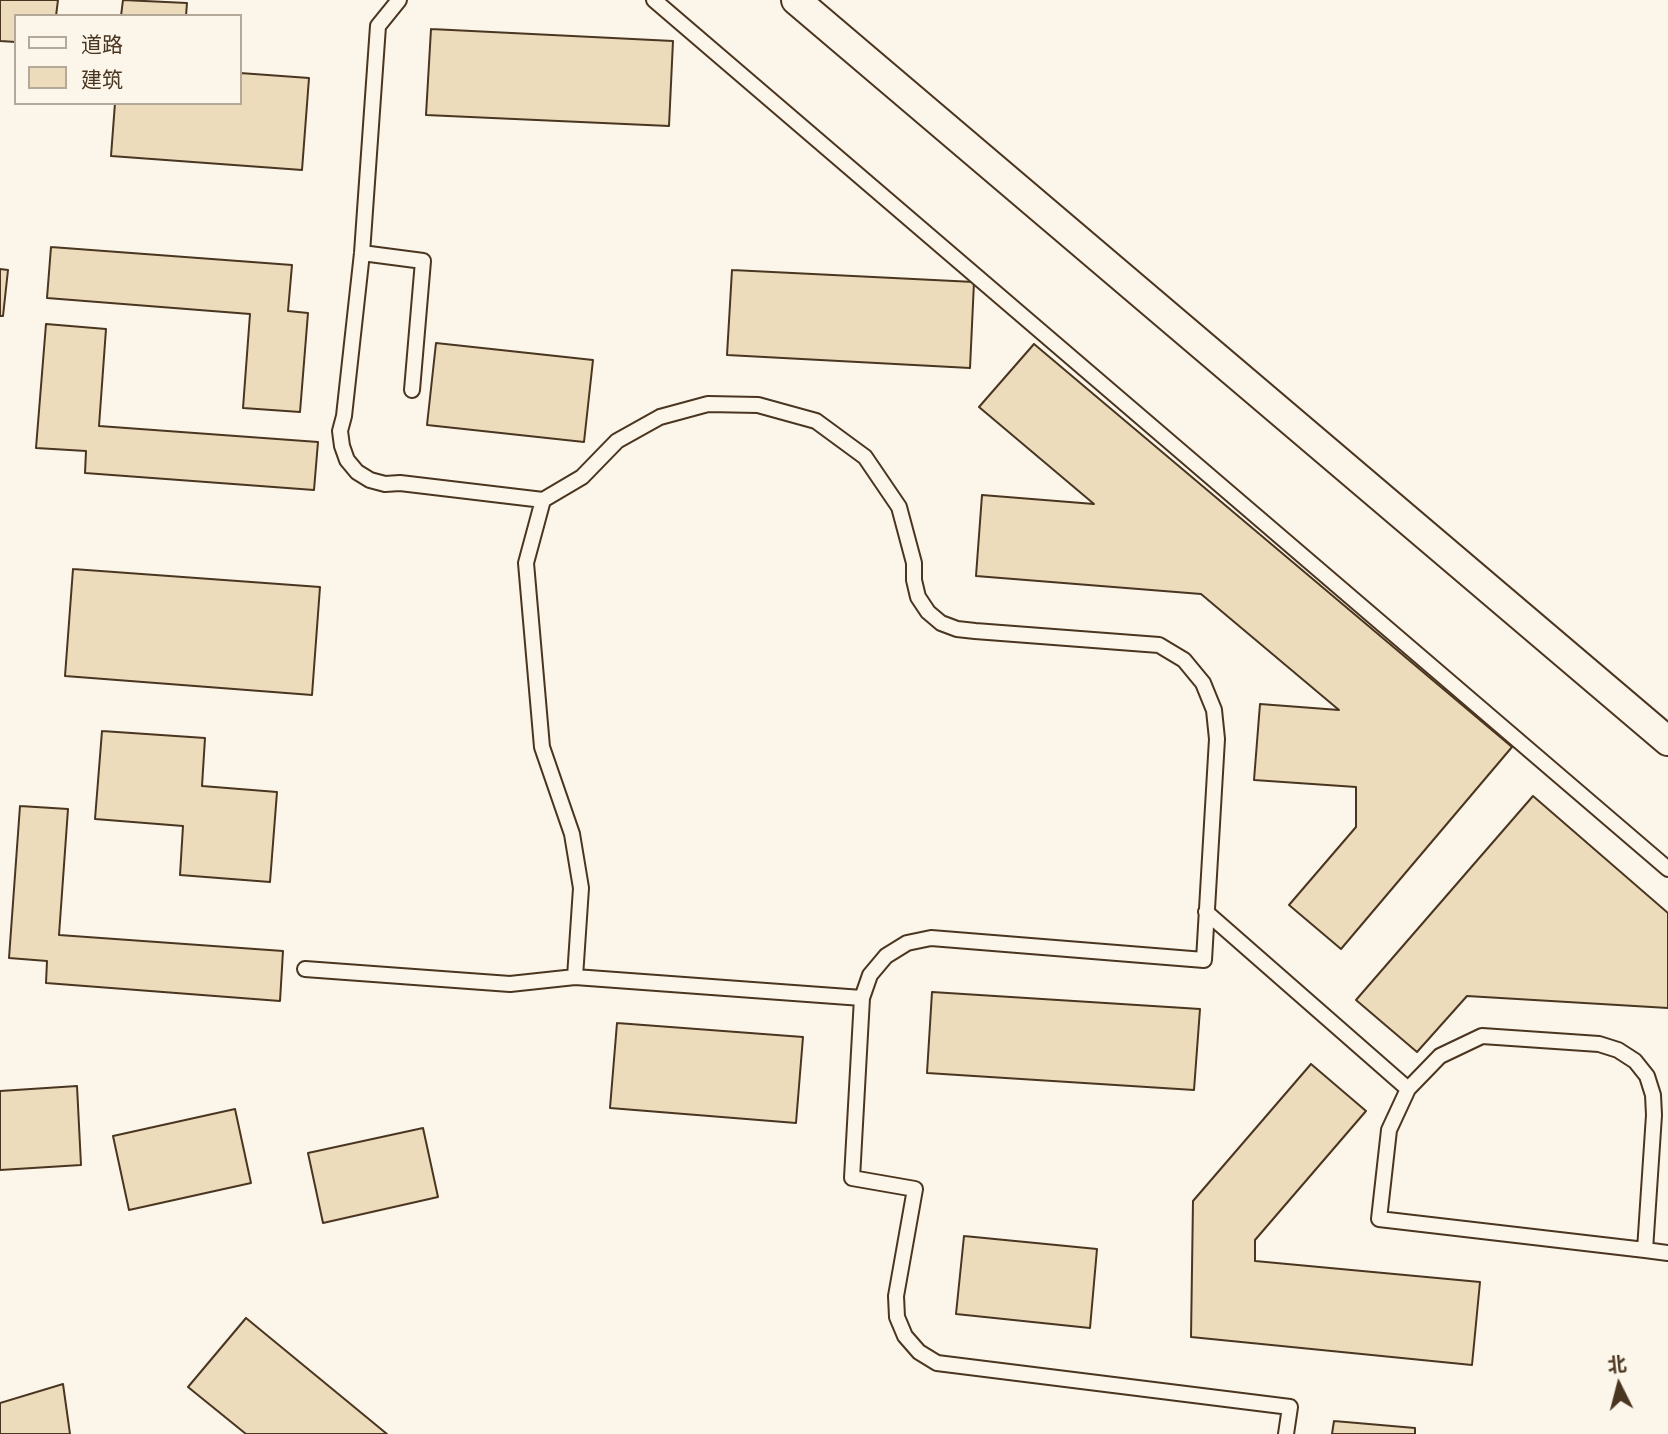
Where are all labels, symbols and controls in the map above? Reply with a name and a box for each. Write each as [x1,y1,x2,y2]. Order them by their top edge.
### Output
legend [14,14,242,105]
text: 道路 [81,31,123,56]
text: 建筑 [81,66,123,91]
north arrow [1584,1350,1654,1420]
text: 北 [1606,1351,1627,1376]

